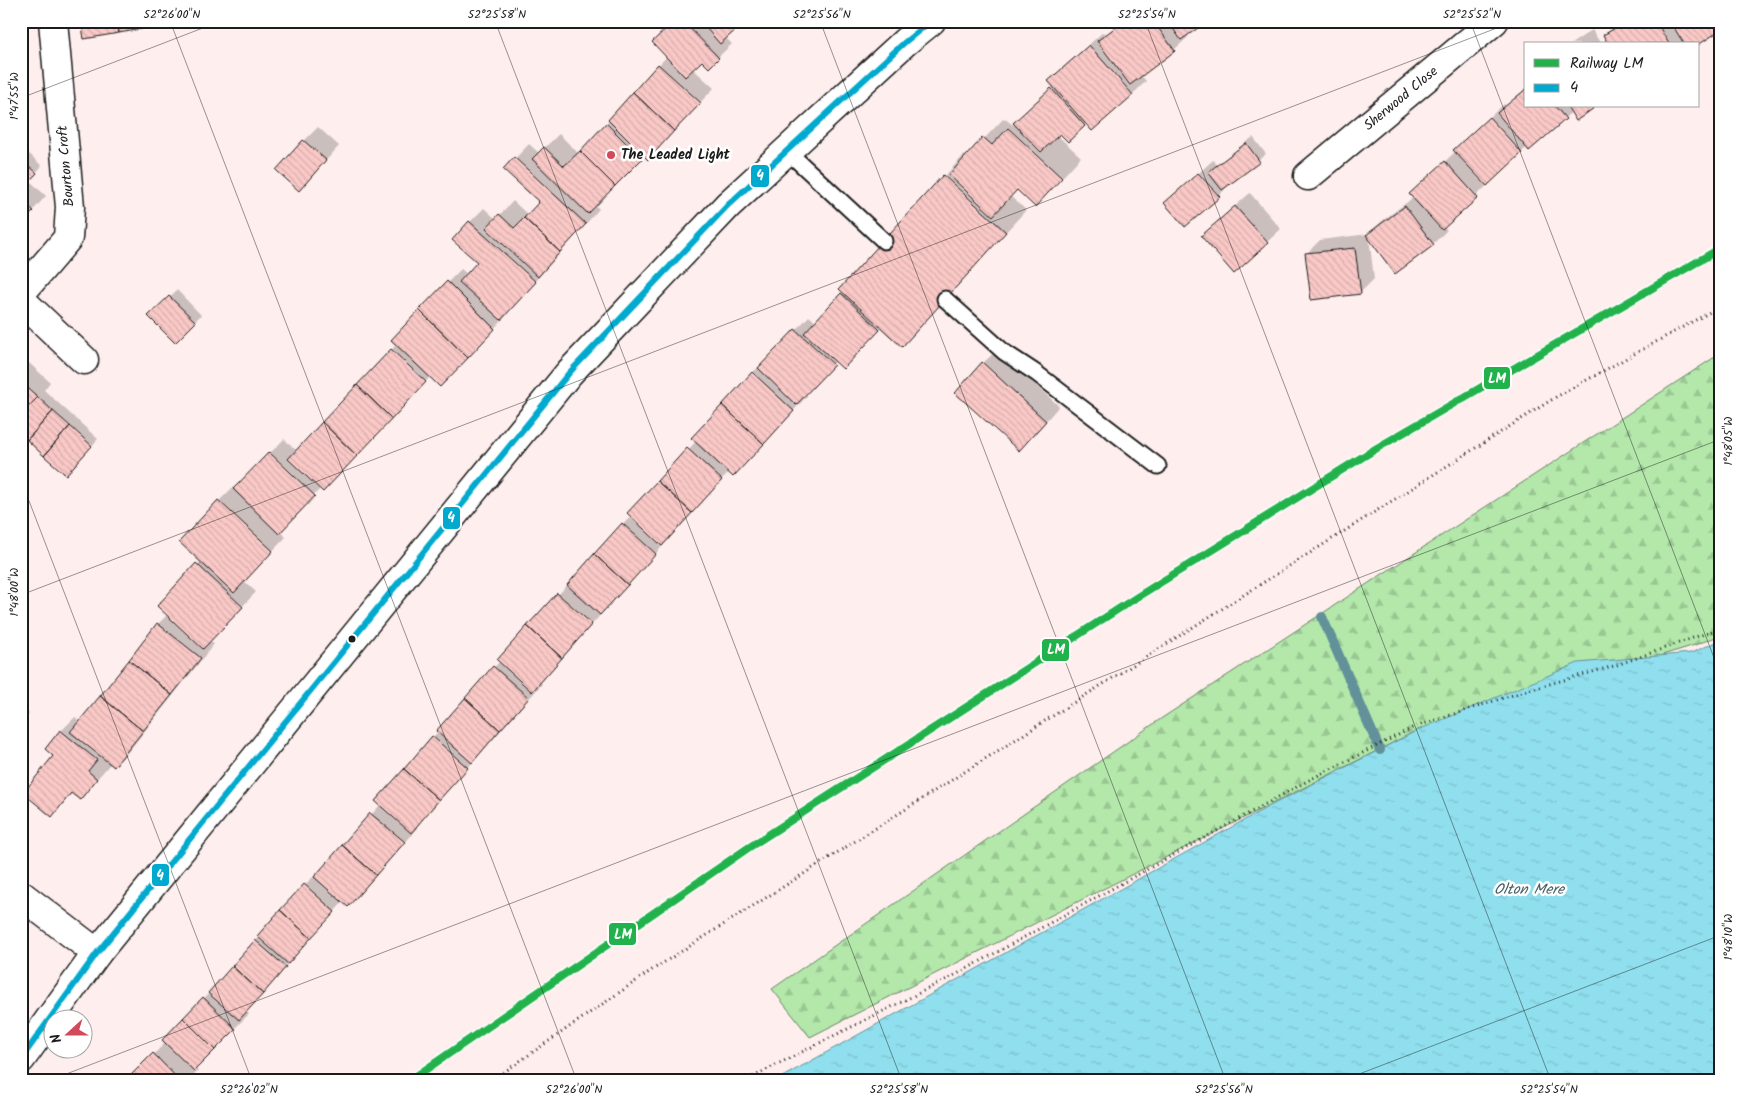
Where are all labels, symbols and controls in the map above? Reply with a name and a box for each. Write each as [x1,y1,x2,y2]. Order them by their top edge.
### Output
text: 52°26'00"N [144,5,200,24]
text: 52°25'58"N [468,5,526,24]
text: 52°25'56"N [793,5,851,24]
text: 52°25'54"N [1118,5,1176,24]
text: 52°25'52"N [1443,5,1501,24]
legend [1524,42,1700,108]
text: Railway LM [1570,52,1643,76]
street label: Sherwood Close [1359,60,1444,136]
text: 1°47'55"W [5,72,24,120]
text: 4 [1570,76,1578,100]
street label: Bourton Croft [51,124,81,208]
place label: The Leaded Light [621,144,731,166]
marker: The Leaded Light [605,149,617,161]
line badge: 4 [750,164,770,188]
text: 4 [756,165,764,187]
line badge: LM [1483,366,1511,390]
text: LM [1488,368,1507,390]
text: 1°48'05"W [1719,416,1738,466]
line badge: 4 [442,506,461,530]
text: 4 [447,507,455,529]
text: 1°48'00"W [5,568,24,616]
unlabelled marker [347,634,357,644]
line badge: LM [1041,638,1070,662]
text: LM [1047,639,1066,661]
line badge: 4 [151,863,170,887]
text: 4 [156,865,164,887]
water label: Olton Mere [1494,878,1565,902]
text: 1°48'10"W [1719,914,1738,960]
line badge: LM [608,922,637,946]
text: LM [614,924,633,946]
north arrow [42,1010,92,1060]
text: N [45,1030,69,1046]
text: 52°26'02"N [220,1080,278,1099]
text: 52°26'00"N [546,1080,602,1099]
text: 52°25'58"N [870,1080,928,1099]
text: 52°25'56"N [1195,1080,1253,1099]
text: 52°25'54"N [1520,1080,1578,1099]

